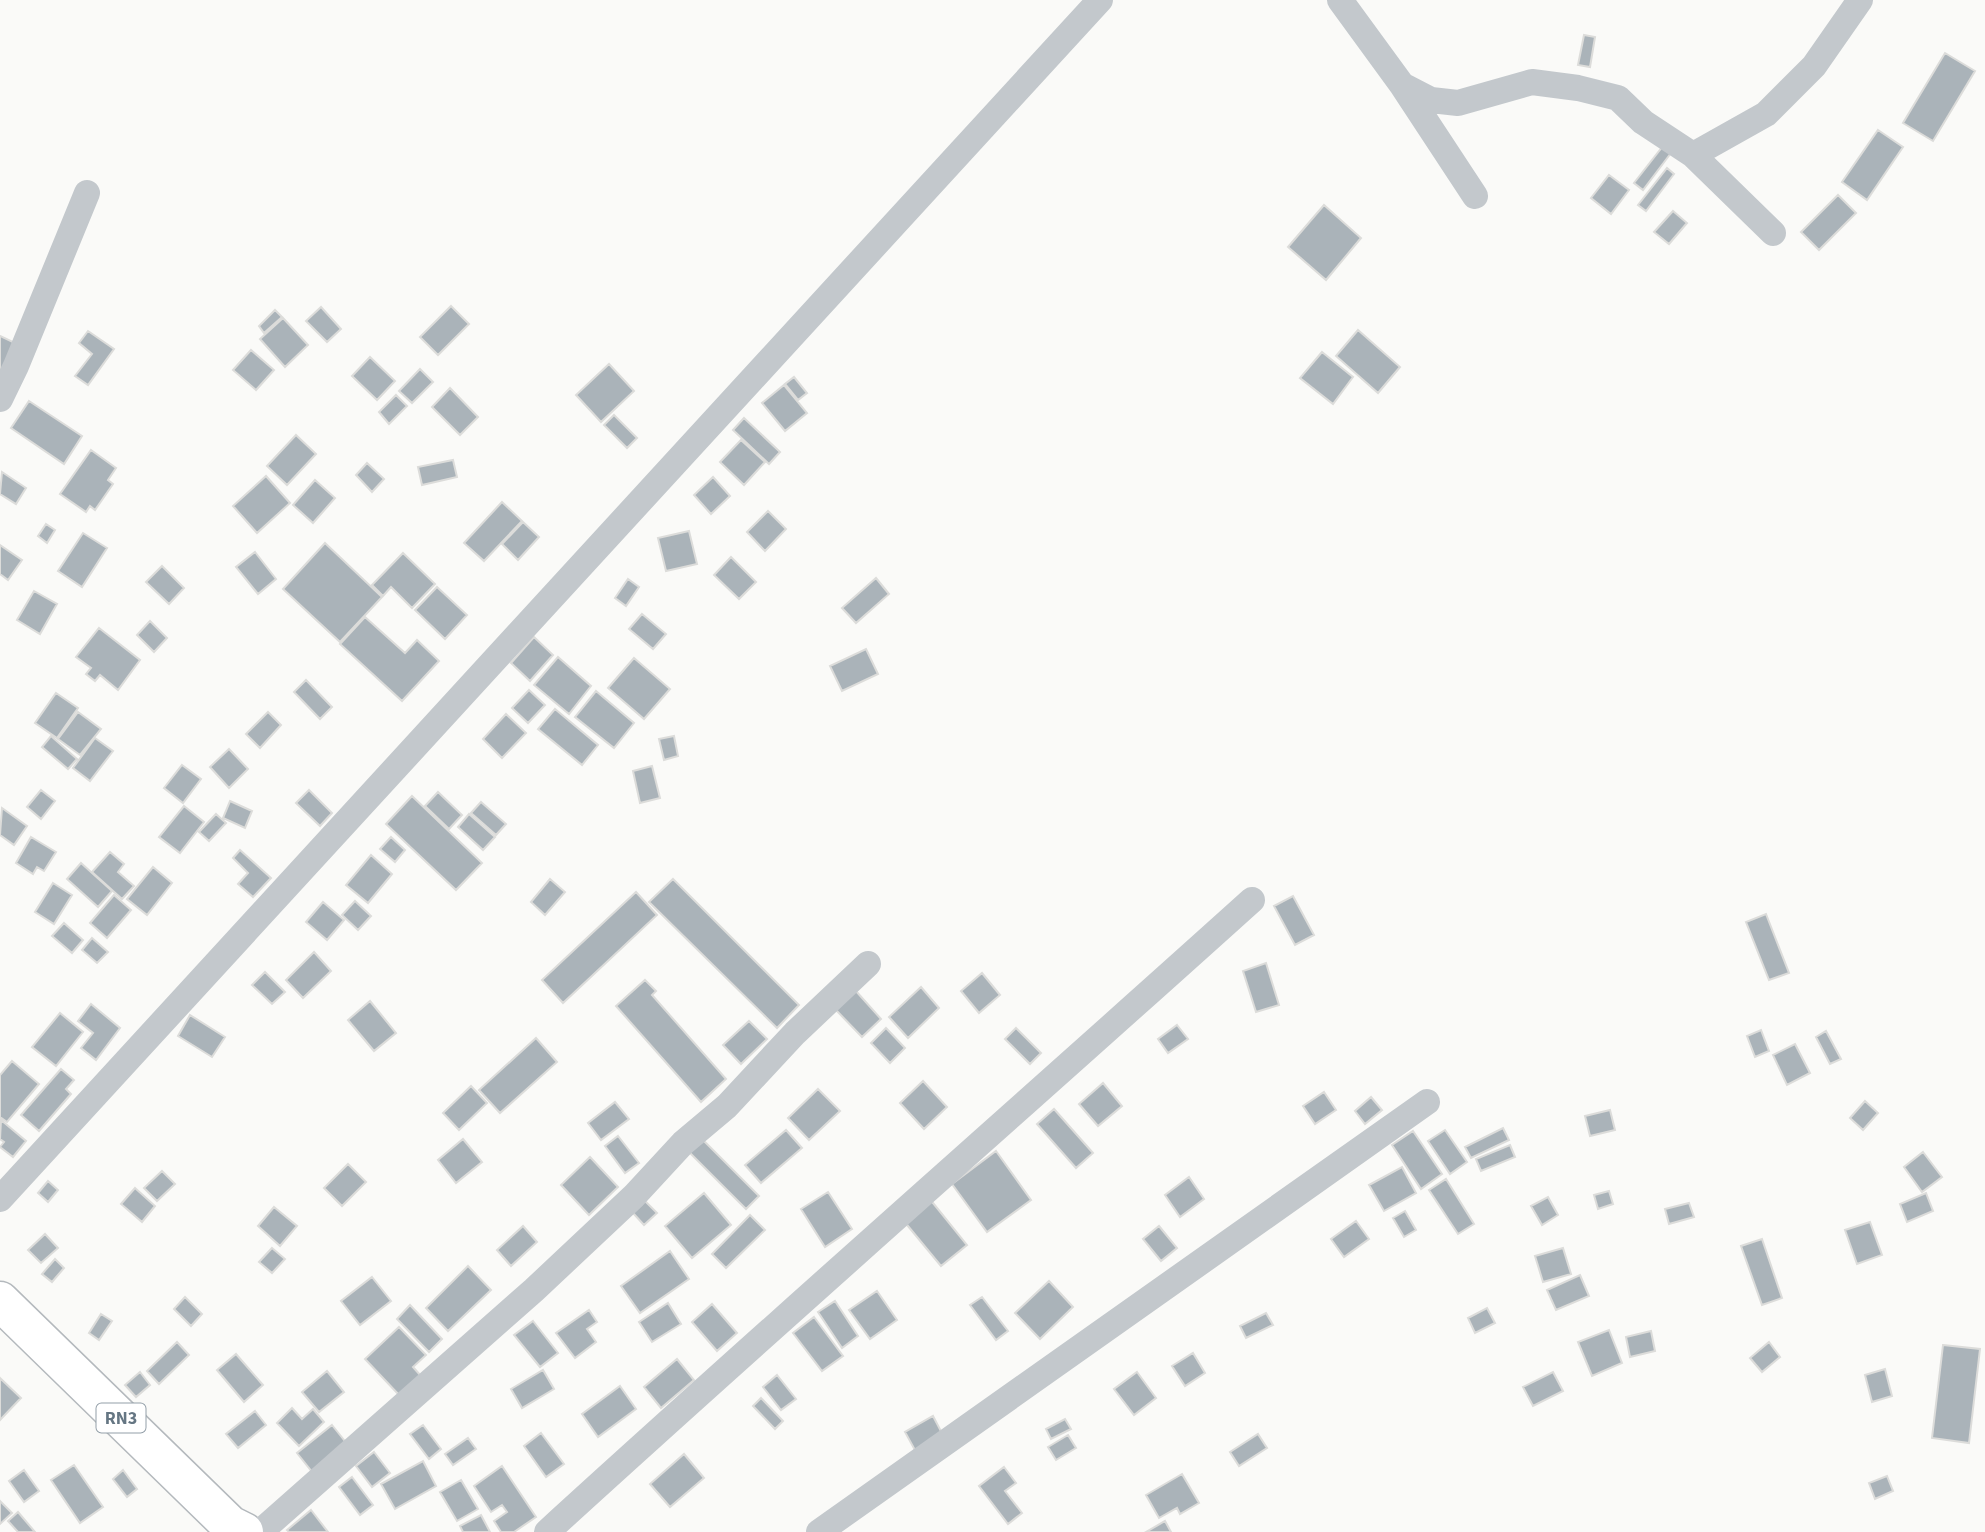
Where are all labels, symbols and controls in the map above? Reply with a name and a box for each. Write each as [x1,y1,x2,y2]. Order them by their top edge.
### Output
road number: RN3 [96,1404,146,1433]

